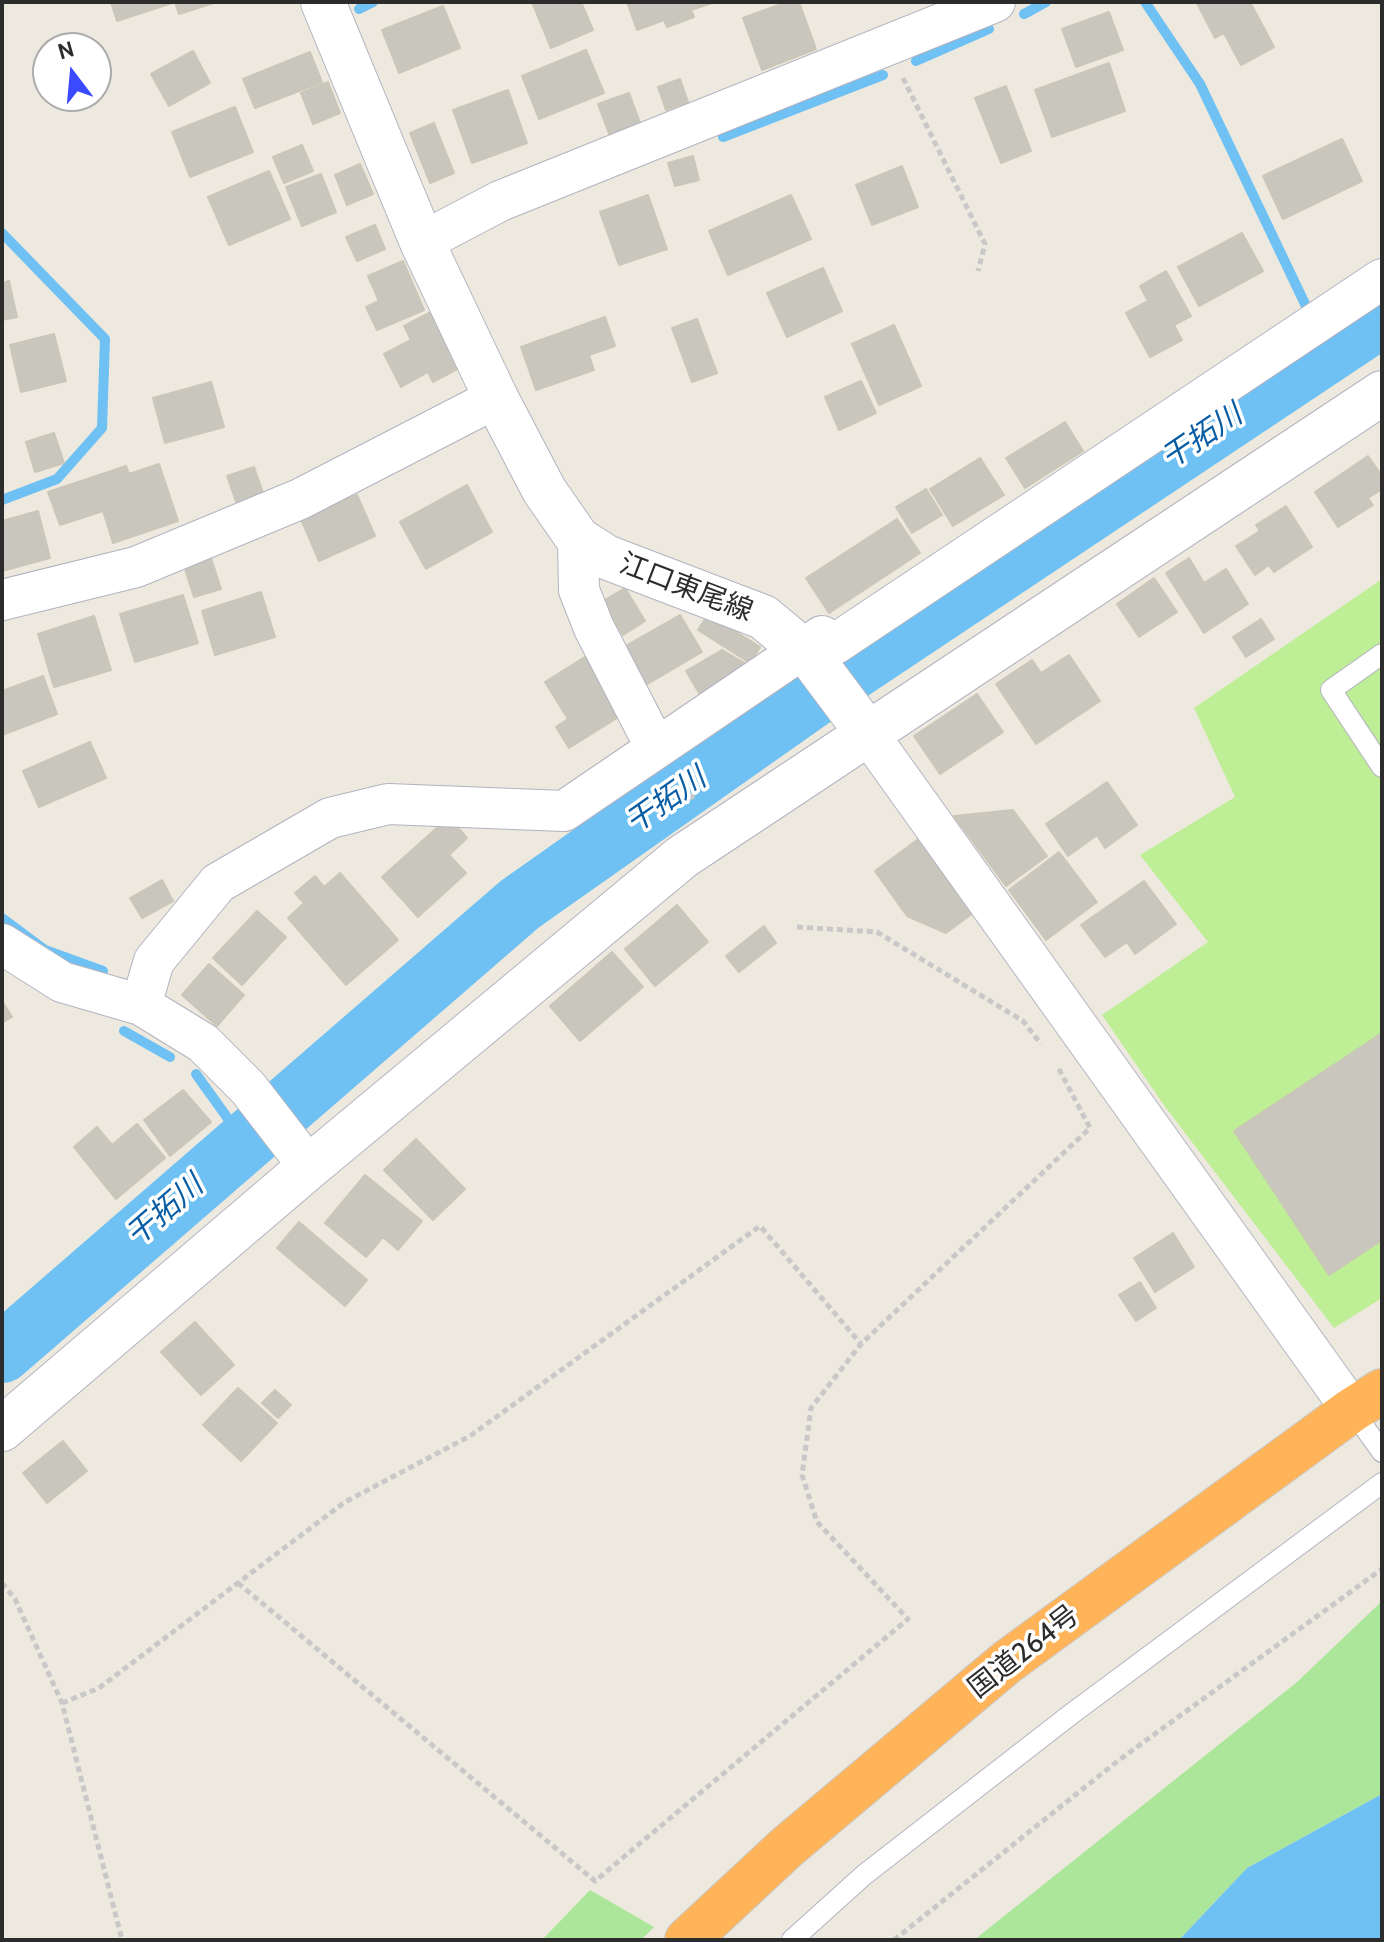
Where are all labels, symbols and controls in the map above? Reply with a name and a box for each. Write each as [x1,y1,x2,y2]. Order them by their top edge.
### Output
north arrow [32,32,112,112]
text: N [55,35,77,65]
water label: 干拓川 [1155,397,1249,477]
street label: 江口東尾線 [615,547,757,629]
water label: 干拓川 [619,760,713,842]
water label: 干拓川 [119,1168,211,1254]
street label: 国道264号 [962,1599,1086,1705]

